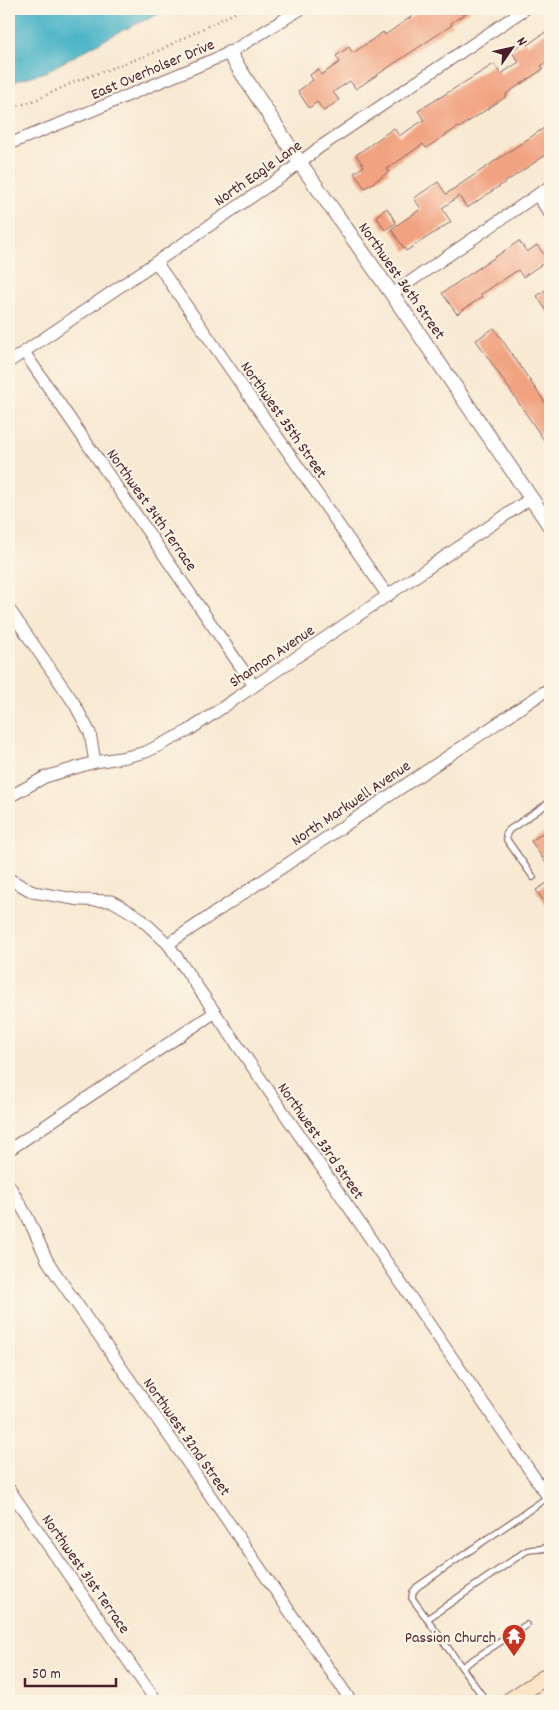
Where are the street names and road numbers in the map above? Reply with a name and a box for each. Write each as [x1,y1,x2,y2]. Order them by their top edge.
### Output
street label: East Overholser Drive [88,34,218,107]
street label: North Eagle Lane [210,135,307,213]
street label: Northwest 36th Street [352,218,450,345]
street label: Northwest 35th Street [234,357,332,484]
street label: Northwest 34th Terrace [100,445,202,576]
street label: Shannon Avenue [225,620,320,694]
street label: North Markwell Avenue [287,755,416,853]
street label: Northwest 33rd Street [271,1078,369,1205]
street label: Northwest 32nd Street [137,1374,235,1501]
street label: Northwest 31st Terrace [35,1510,135,1639]

